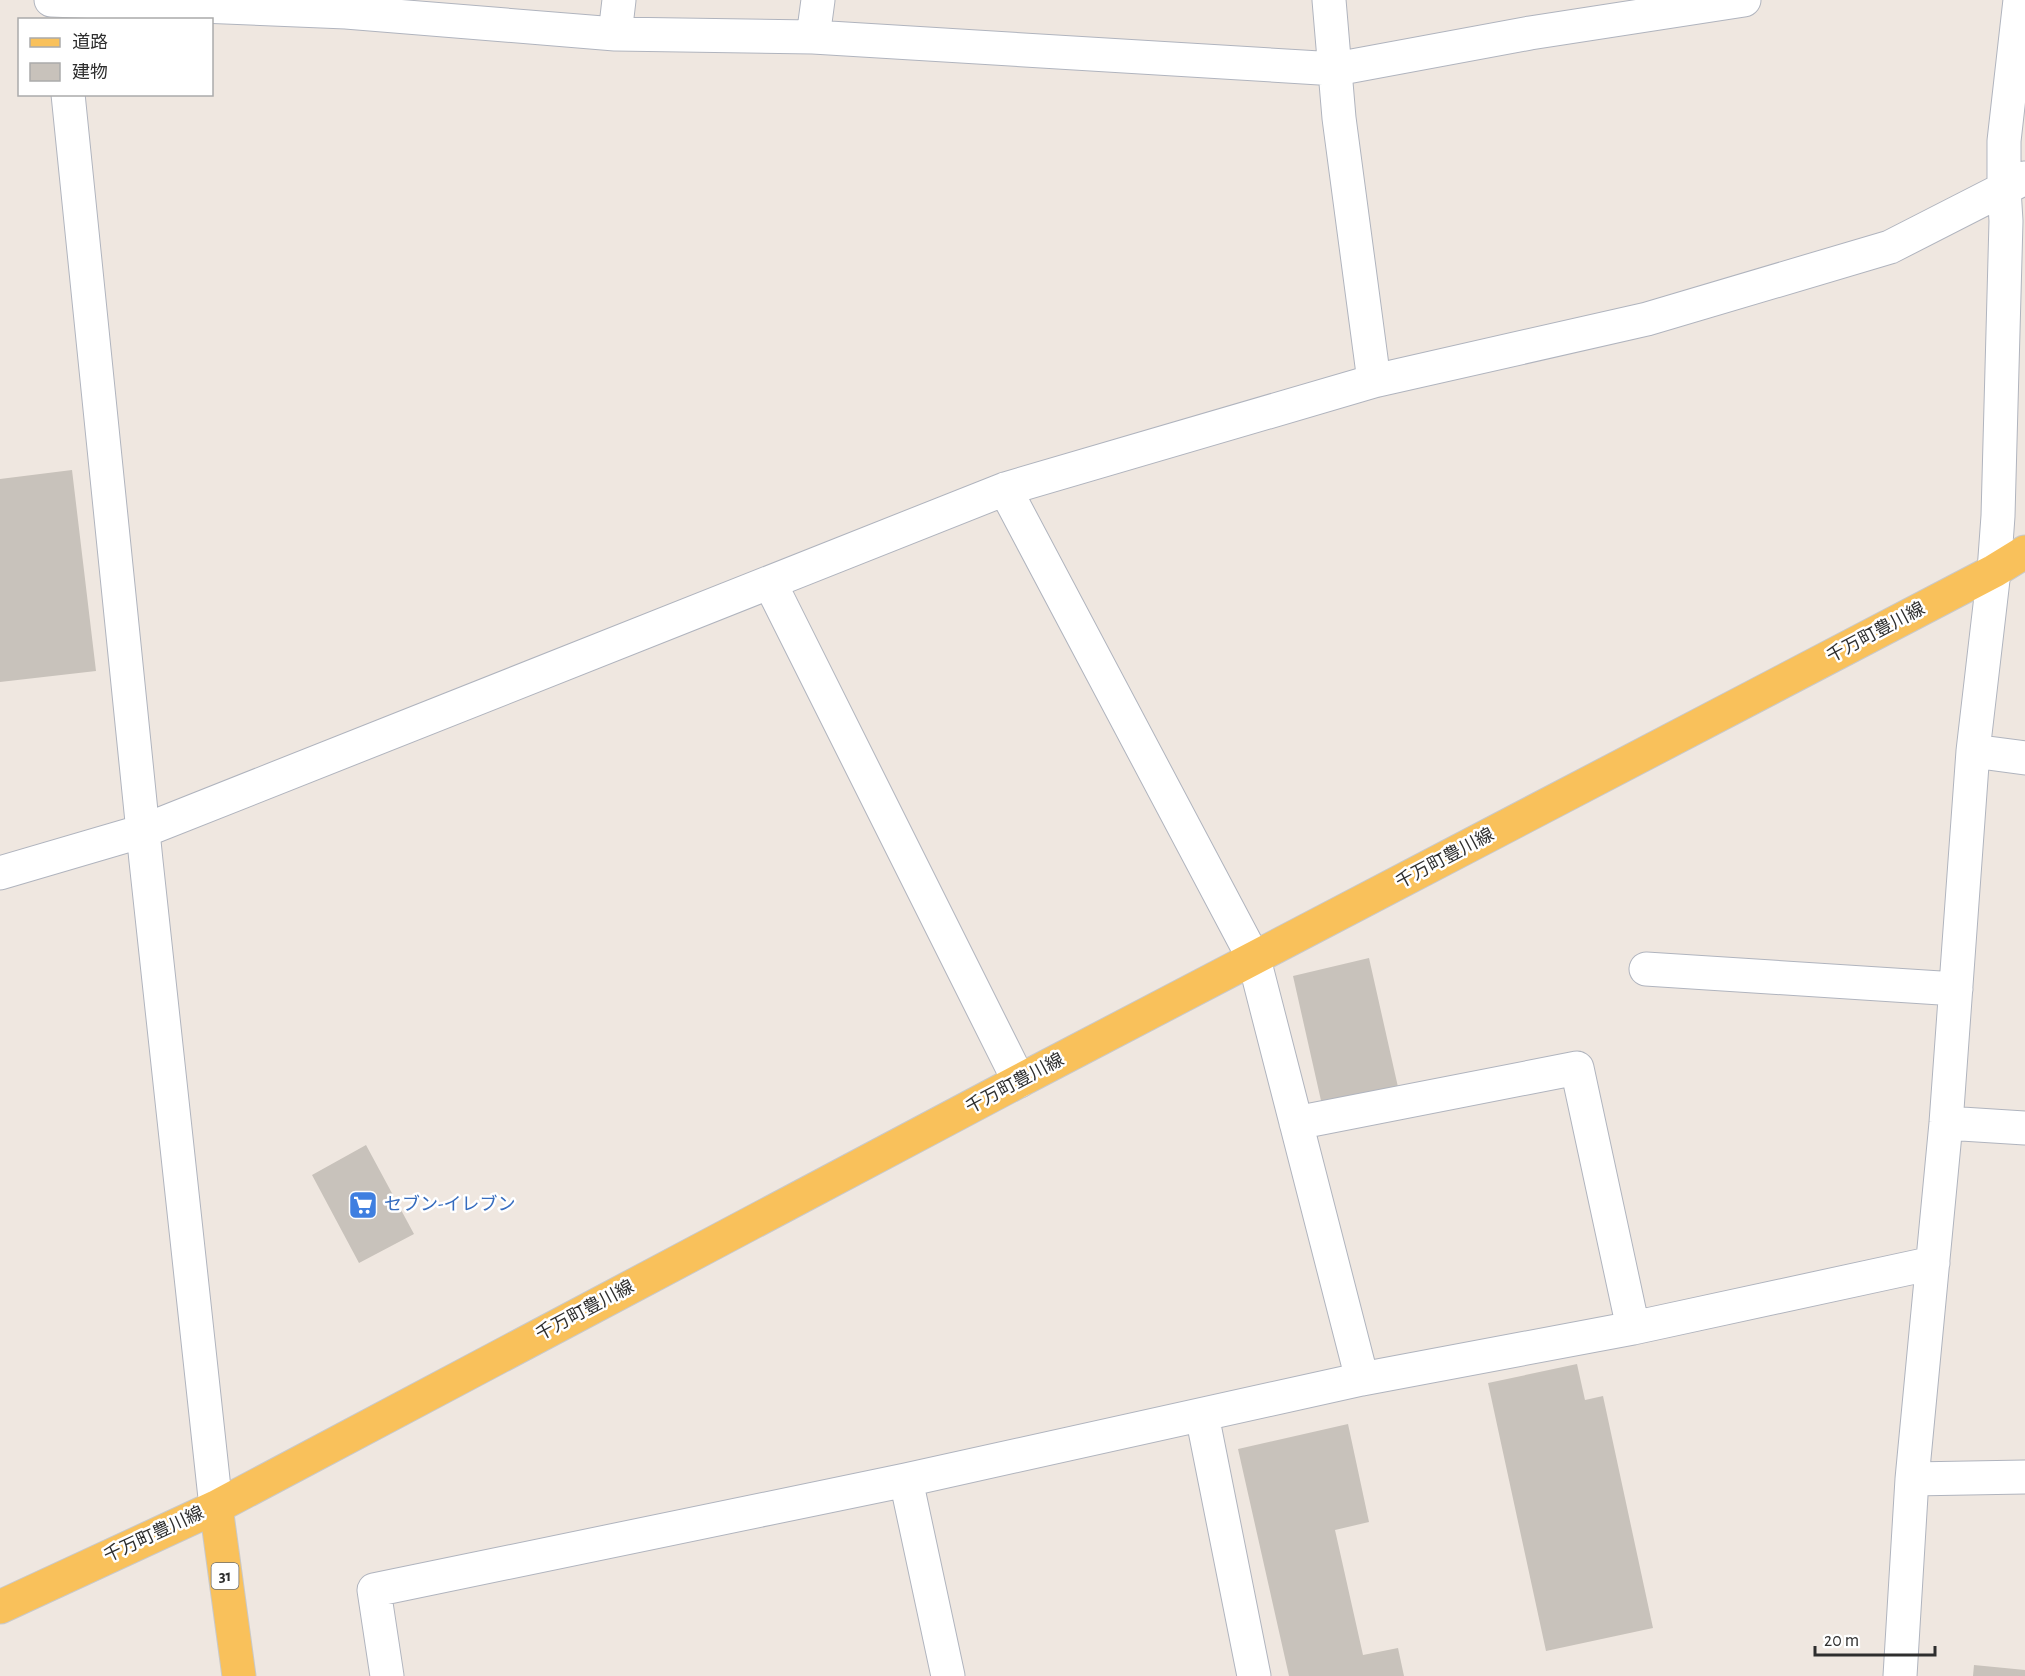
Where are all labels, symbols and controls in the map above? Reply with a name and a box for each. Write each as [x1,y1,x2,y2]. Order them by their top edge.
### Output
legend [18,18,213,96]
text: 道路 [72,32,108,52]
text: 建物 [72,62,108,82]
street label: 千万町豊川線 [1823,598,1928,666]
street label: 千万町豊川線 [1392,824,1497,892]
street label: 千万町豊川線 [962,1049,1067,1117]
supermarket icon: セブン-イレブン [347,1189,379,1221]
place label: セブン-イレブン [384,1194,516,1214]
street label: 千万町豊川線 [532,1276,637,1344]
street label: 千万町豊川線 [100,1502,207,1566]
road number: 31 [212,1563,238,1589]
scale bar [1815,1619,1935,1657]
text: 20 m [1824,1632,1859,1650]

